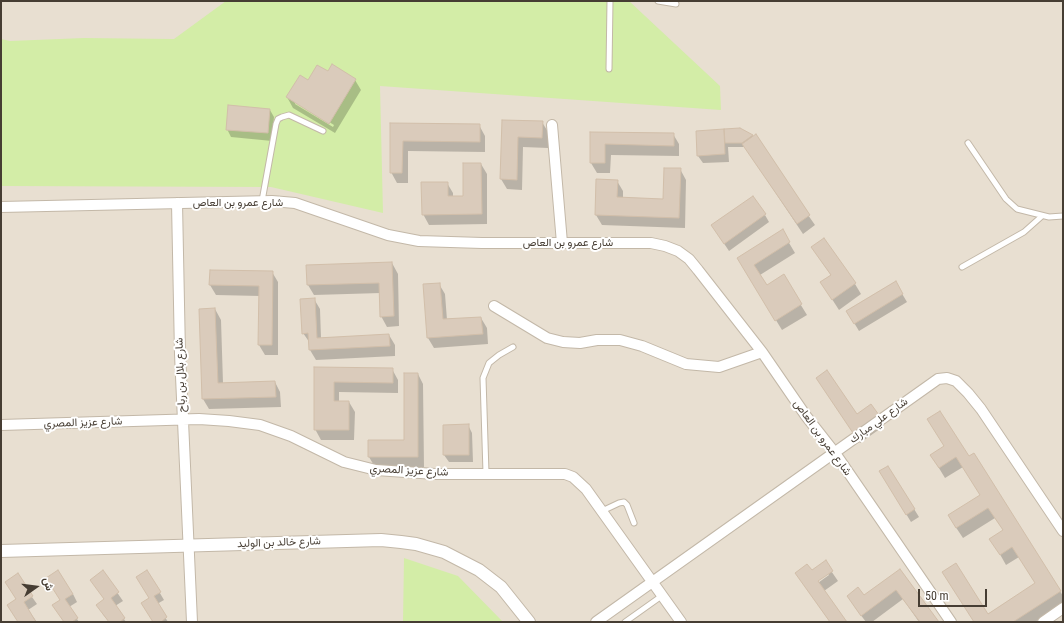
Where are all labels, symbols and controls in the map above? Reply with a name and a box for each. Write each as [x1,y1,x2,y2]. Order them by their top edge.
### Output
street label: شارع عمرو بن العاص [193,196,283,210]
street label: شارع عمرو بن العاص [523,236,613,250]
street label: شارع بلال بن رباح [173,337,189,413]
street label: شارع علي مبارك [847,395,911,447]
street label: شارع عمرو بن العاص [790,398,854,478]
street label: شارع عزيز المصري [43,415,123,431]
street label: شارع عزيز المصري [369,462,449,480]
street label: شارع خالد بن الوليد [237,535,321,551]
north arrow [16,567,56,607]
text: ش [40,576,56,592]
scale bar [920,581,989,607]
text: 50 m [925,589,949,603]

